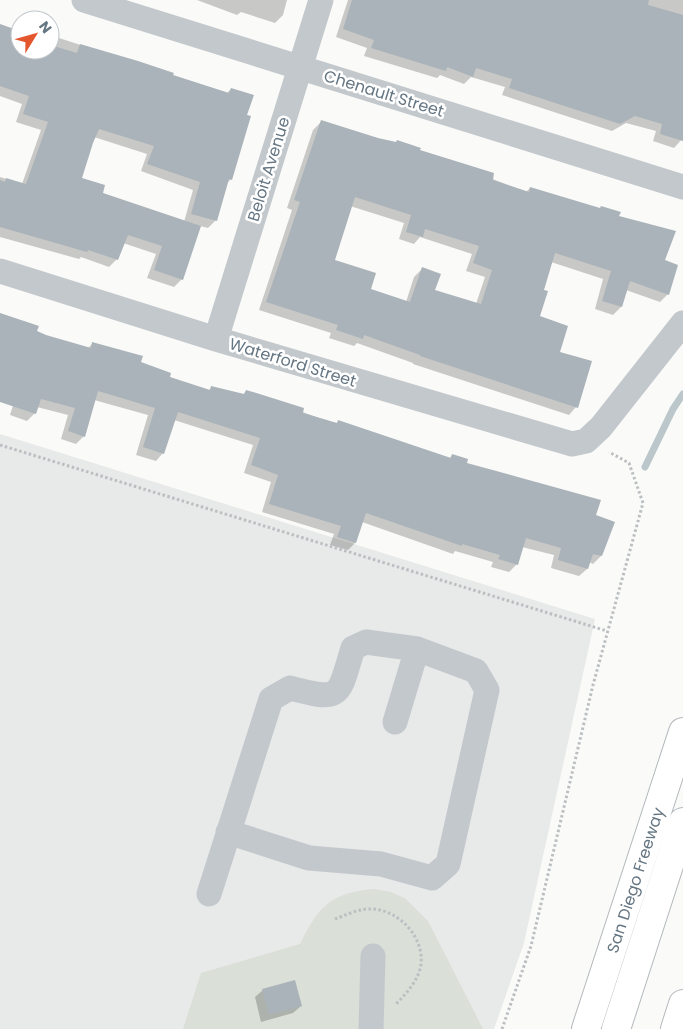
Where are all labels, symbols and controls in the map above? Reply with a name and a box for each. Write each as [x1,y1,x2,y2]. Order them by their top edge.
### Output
north arrow [10,10,60,60]
text: N [34,17,57,37]
street label: Chenault Street [321,64,447,123]
street label: Beloit Avenue [242,114,295,224]
street label: Waterford Street [227,332,359,393]
street label: San Diego Freeway [601,804,670,956]

